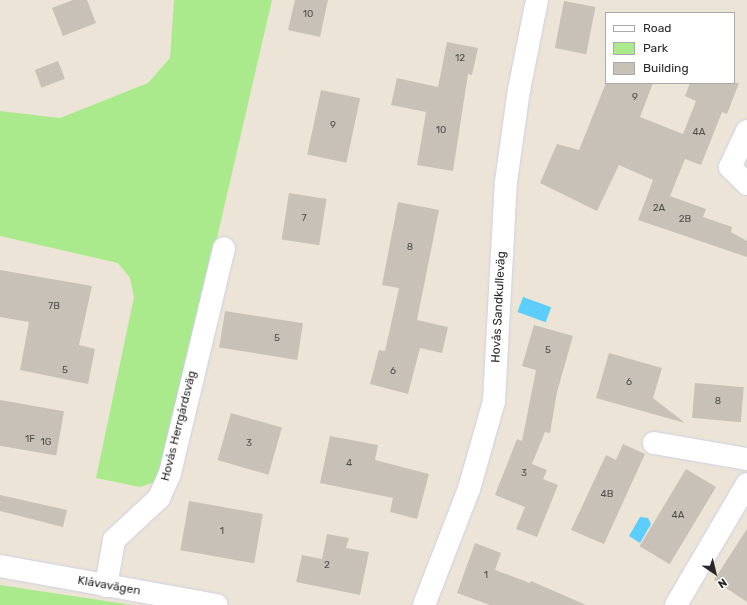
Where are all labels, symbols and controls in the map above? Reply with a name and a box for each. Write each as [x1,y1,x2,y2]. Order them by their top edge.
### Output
house number: 10 [303,9,313,21]
legend [605,12,735,84]
text: Road [643,21,671,35]
text: Park [643,41,668,55]
house number: 12 [455,53,465,65]
text: Building [643,61,689,75]
house number: 9 [632,92,638,104]
house number: 9 [330,120,336,132]
house number: 10 [436,125,446,137]
house number: 4A [693,127,705,139]
house number: 2A [653,203,665,215]
house number: 7 [301,213,307,225]
house number: 2B [679,214,691,226]
house number: 8 [407,242,413,254]
street label: Hovås Sandkulleväg [489,251,509,363]
house number: 7B [48,301,60,313]
house number: 5 [274,333,280,345]
house number: 5 [545,345,551,357]
house number: 5 [62,365,68,377]
house number: 6 [390,366,396,378]
street label: Hovås Herrgårdsväg [158,369,200,483]
house number: 6 [626,377,632,389]
house number: 8 [715,396,721,408]
house number: 1F [25,434,35,446]
house number: 1G [40,437,52,449]
house number: 3 [246,438,252,450]
house number: 4 [346,458,352,470]
house number: 3 [521,468,527,480]
house number: 4B [601,489,613,501]
house number: 4A [672,510,684,522]
house number: 1 [220,526,224,538]
north arrow [695,553,735,593]
house number: 2 [324,560,330,572]
house number: 1 [484,570,488,582]
street label: Klåvavägen [76,573,142,599]
text: N [715,576,729,591]

